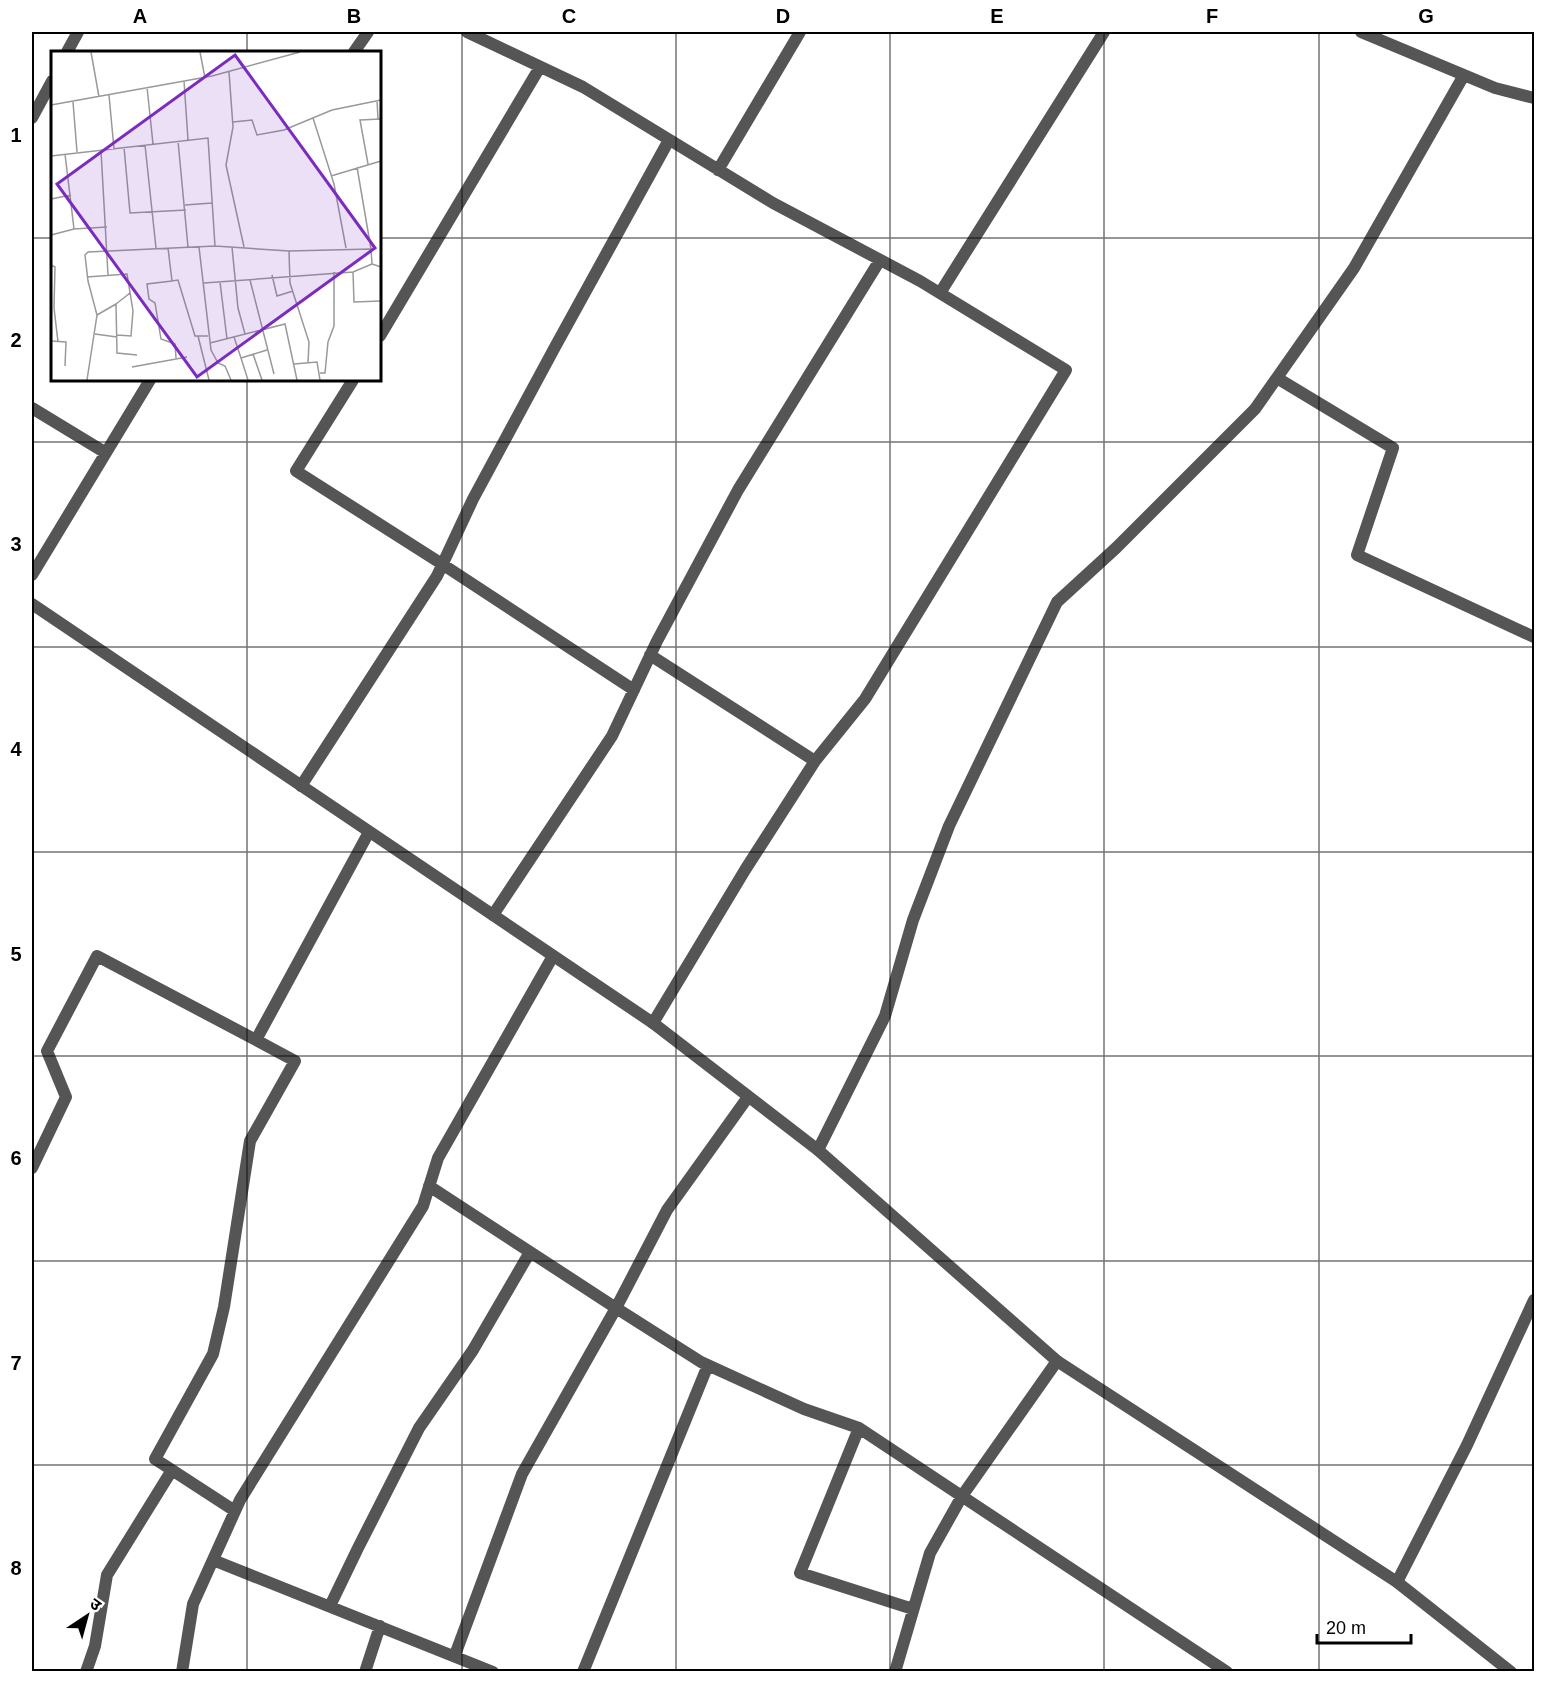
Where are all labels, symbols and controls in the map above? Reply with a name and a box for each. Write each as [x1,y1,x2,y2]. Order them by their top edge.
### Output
text: A [133,5,147,27]
text: B [347,5,361,27]
text: C [562,5,576,27]
text: D [776,5,790,27]
text: E [990,5,1004,27]
text: F [1206,5,1218,27]
text: G [1418,5,1434,27]
inset map [51,51,381,381]
text: 1 [10,124,22,146]
text: 2 [10,329,22,351]
text: 3 [10,533,22,555]
text: 4 [10,738,22,760]
text: 5 [10,943,22,965]
text: 6 [10,1147,22,1169]
text: 7 [10,1352,22,1374]
text: 8 [10,1557,22,1579]
north arrow [57,1586,117,1646]
text: उ [87,1595,105,1614]
scale bar [1317,1607,1412,1645]
text: 20 m [1326,1618,1366,1638]

